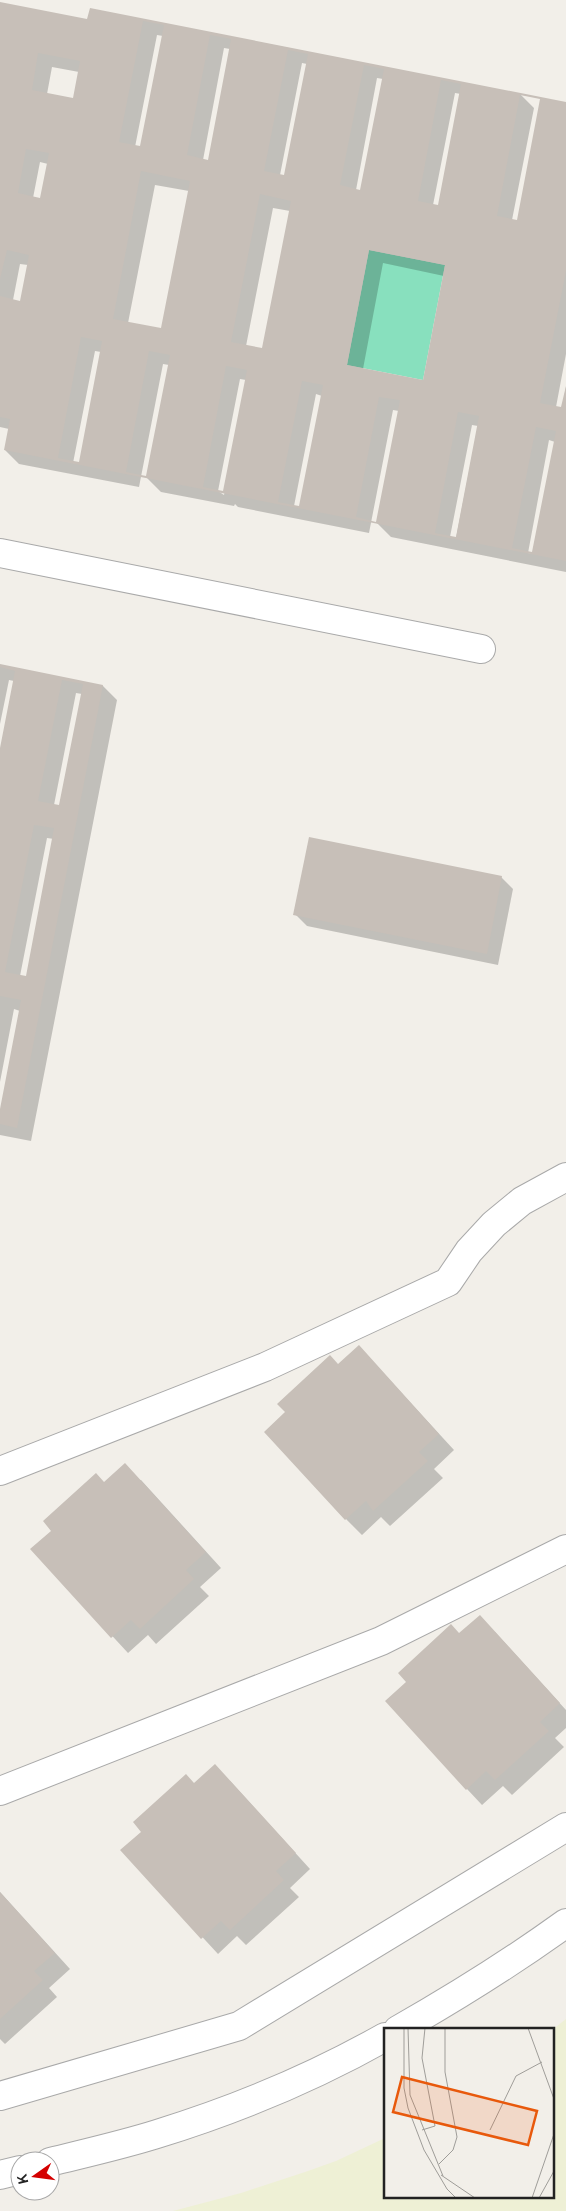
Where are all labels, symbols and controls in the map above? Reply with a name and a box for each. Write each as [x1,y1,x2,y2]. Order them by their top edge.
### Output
inset map [384,2028,554,2198]
north arrow [10,2151,60,2201]
text: K [14,2172,33,2186]

